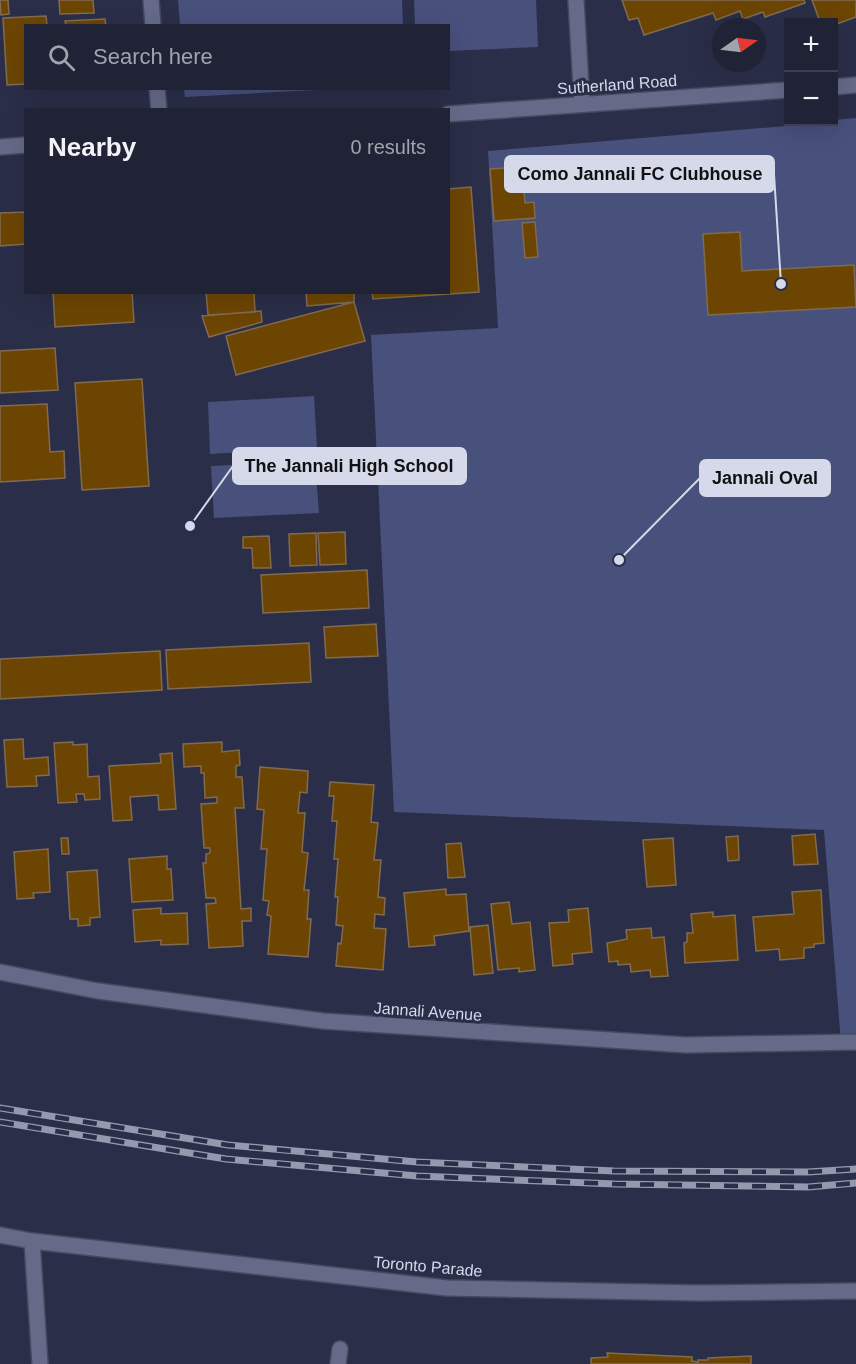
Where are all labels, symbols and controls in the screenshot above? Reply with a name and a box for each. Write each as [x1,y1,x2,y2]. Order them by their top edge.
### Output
north arrow [712,18,766,72]
map controls [784,18,838,126]
button: + [784,18,838,72]
search box [24,24,450,90]
icon: search [45,41,78,74]
text: Search here [93,44,213,69]
street label: Sutherland Road [557,72,678,97]
button: − [784,72,838,126]
text: Nearby [48,132,136,162]
text: 0 results [350,136,426,158]
callout: Como Jannali FC Clubhouse [505,156,774,192]
text: Como Jannali FC Clubhouse [517,164,763,184]
callout: The Jannali High School [233,448,466,484]
text: The Jannali High School [244,456,454,476]
callout: Jannali Oval [700,460,830,496]
text: Jannali Oval [712,468,818,488]
street label: Jannali Avenue [373,999,483,1024]
street label: Toronto Parade [373,1253,483,1280]

